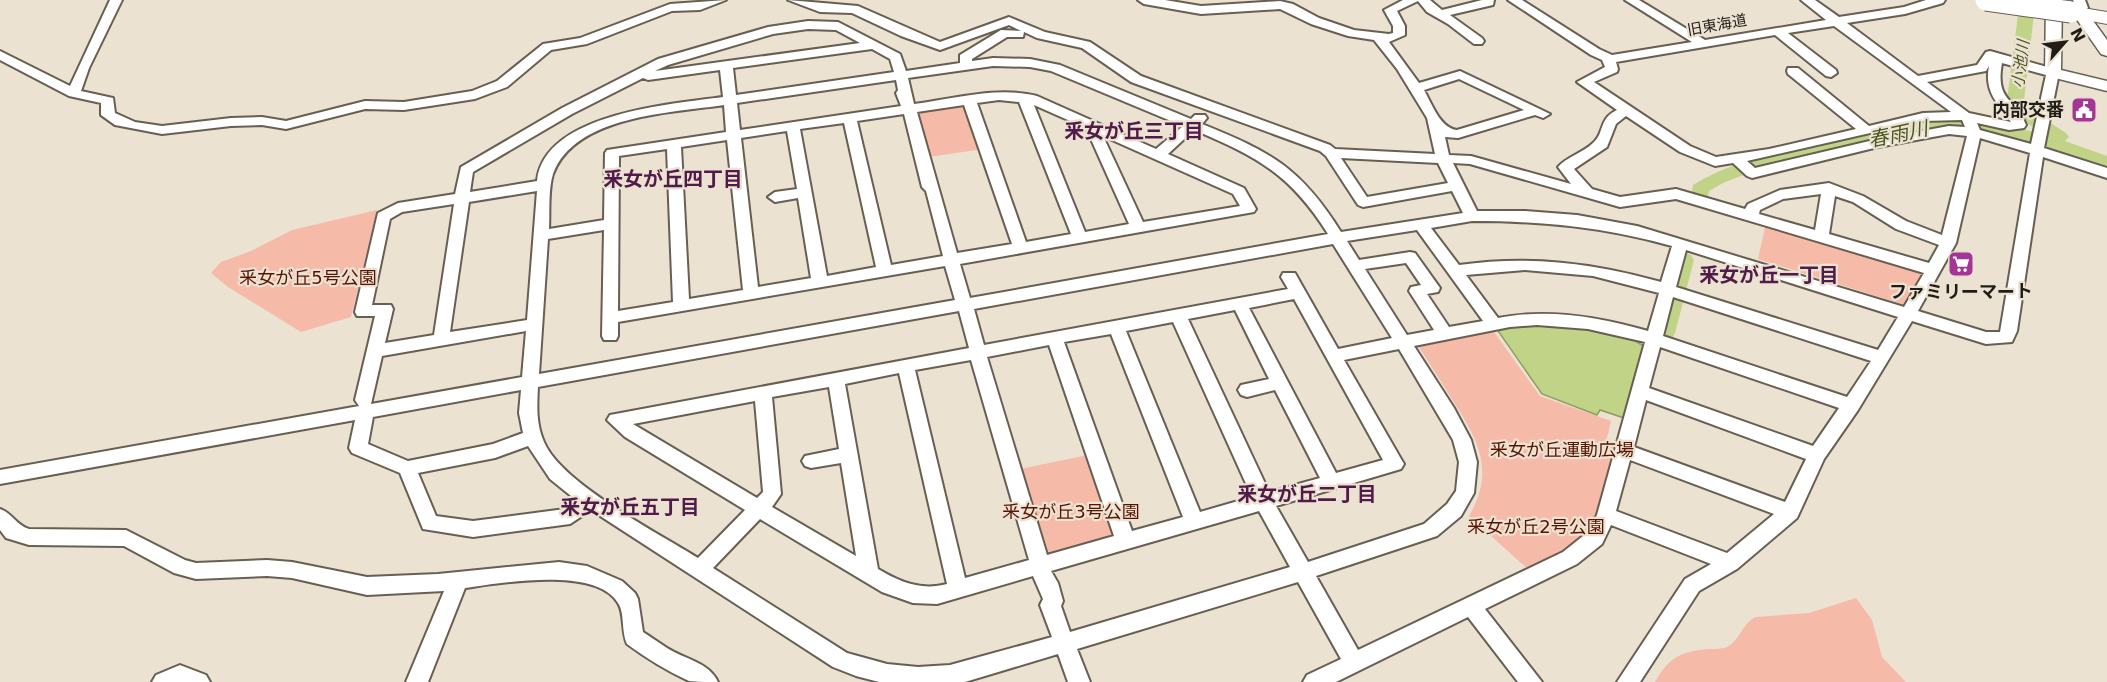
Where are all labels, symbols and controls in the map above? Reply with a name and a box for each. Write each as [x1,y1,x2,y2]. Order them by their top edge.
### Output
street label: 旧東海道 [1686,11,1748,39]
north arrow [2035,12,2095,72]
text: N [2066,25,2089,46]
water label: 小池川 [2008,37,2033,89]
public building icon: 内部交番 [2069,95,2099,125]
place label: 内部交番 [1992,99,2064,120]
water label: 春雨川 [1866,116,1932,152]
district label: 釆女が丘三丁目 [1064,119,1204,143]
district label: 釆女が丘四丁目 [603,167,743,191]
supermarket icon: ファミリーマート [1946,249,1976,279]
district label: 釆女が丘一丁目 [1699,263,1839,287]
park label: 釆女が丘5号公園 [239,267,377,288]
place label: ファミリーマート [1889,281,2033,302]
park label: 釆女が丘運動広場 [1490,439,1634,460]
district label: 釆女が丘二丁目 [1237,482,1377,506]
district label: 釆女が丘五丁目 [560,495,700,519]
park label: 釆女が丘3号公園 [1002,501,1140,522]
park label: 釆女が丘2号公園 [1467,516,1605,537]

